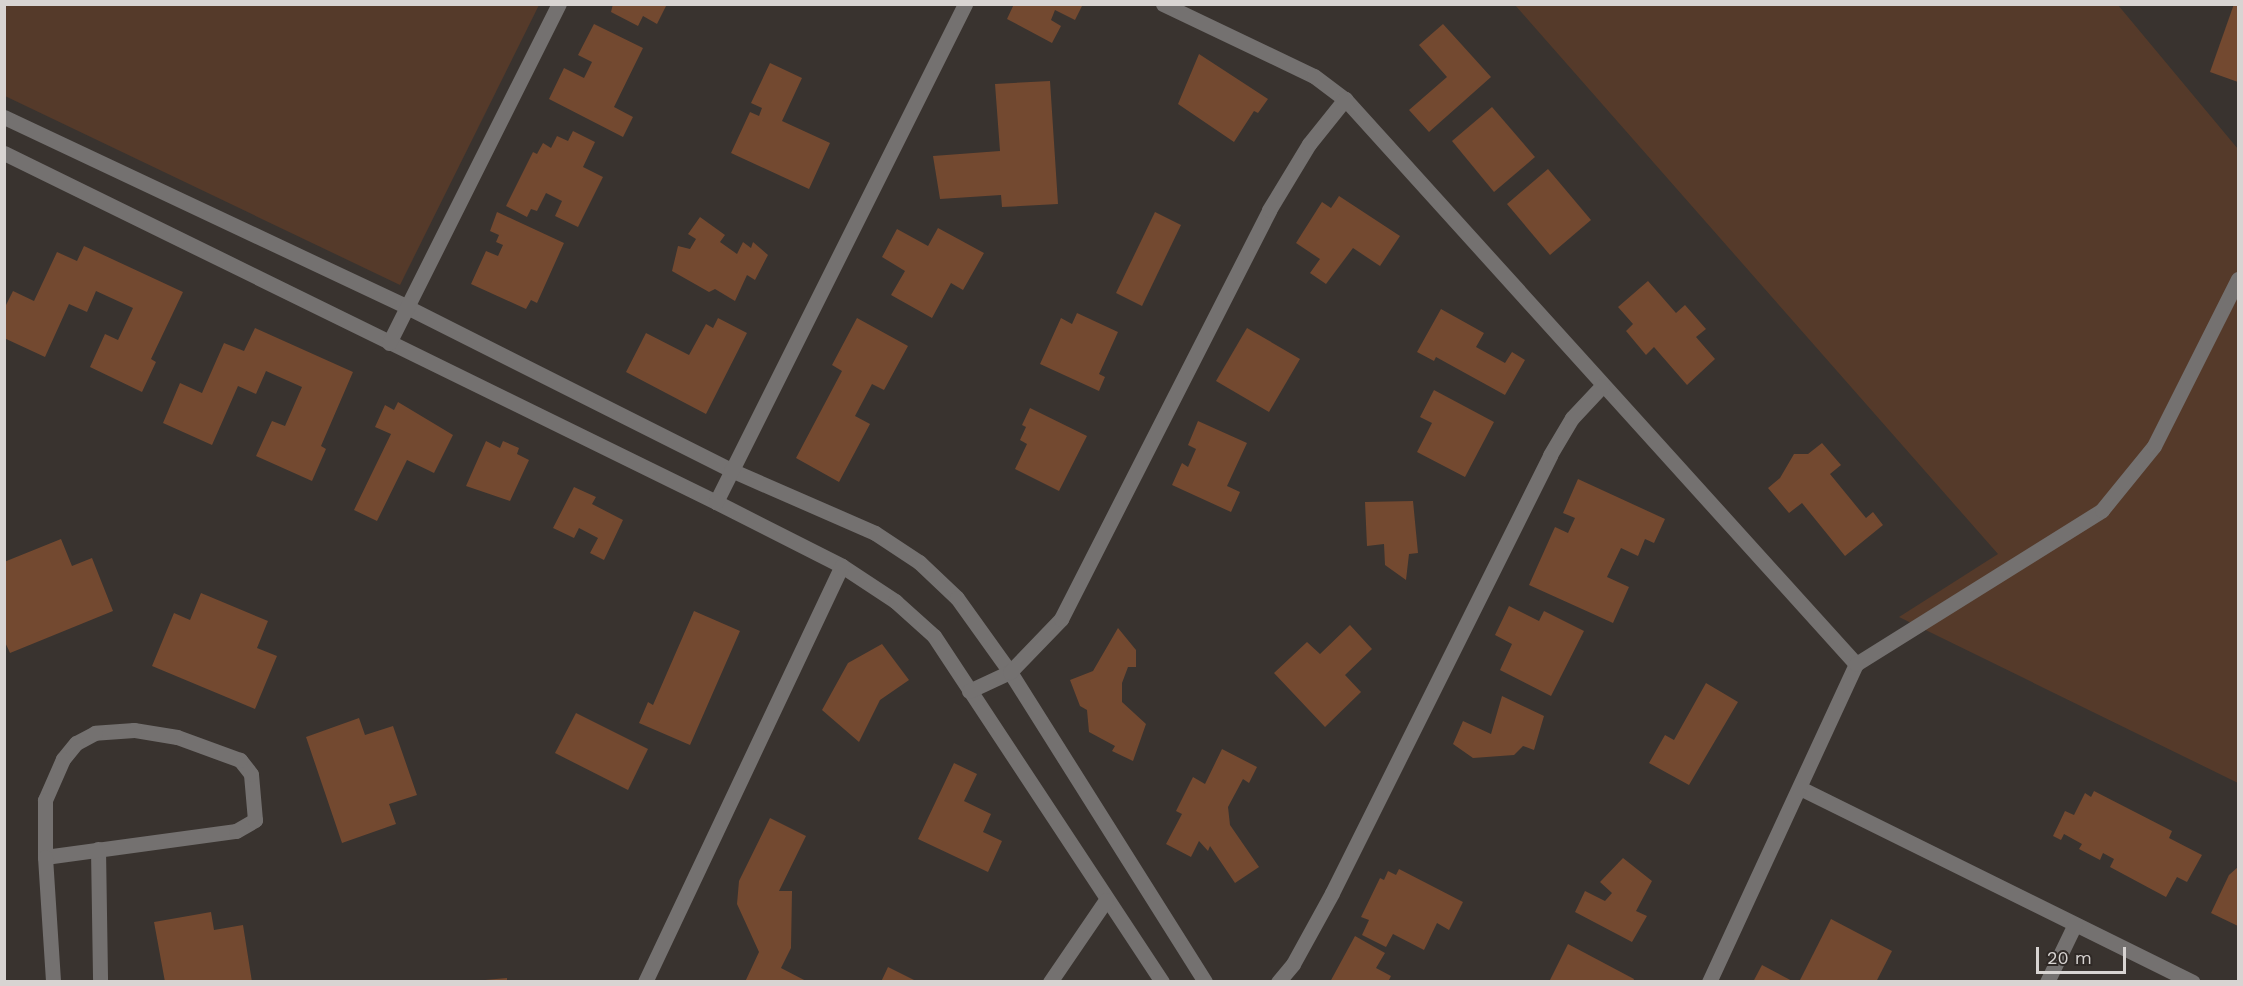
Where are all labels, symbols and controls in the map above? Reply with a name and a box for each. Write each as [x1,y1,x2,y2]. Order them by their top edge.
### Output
scale bar [2039,935,2129,973]
text: 20 m [2047,947,2092,968]

